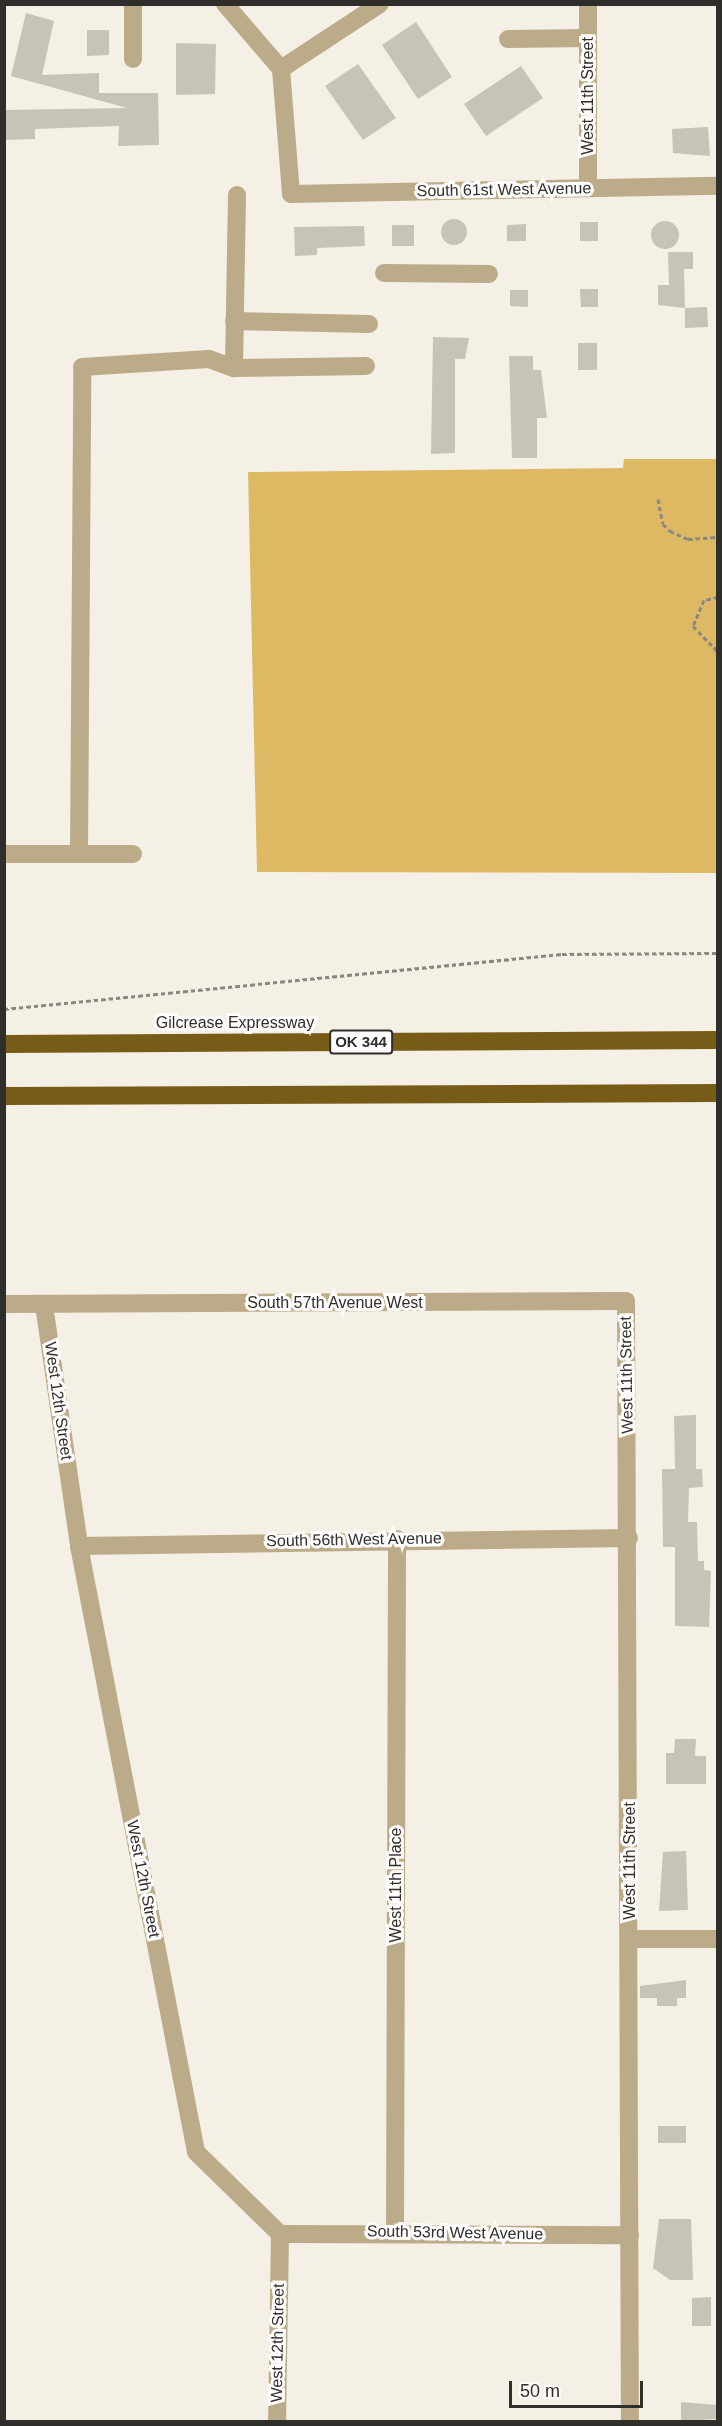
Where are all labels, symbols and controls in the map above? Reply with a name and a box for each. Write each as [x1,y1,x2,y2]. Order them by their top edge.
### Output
street label: West 11th Street [578,37,598,155]
street label: South 61st West Avenue [416,179,592,201]
street label: Gilcrease Expressway [156,1013,314,1033]
road number: OK 344 [328,1030,394,1054]
street label: South 57th Avenue West [247,1293,423,1313]
street label: West 11th Street [616,1316,638,1434]
street label: West 12th Street [40,1341,76,1461]
street label: South 56th West Avenue [266,1529,442,1551]
street label: West 11th Street [620,1802,640,1920]
street label: West 12th Street [122,1819,164,1939]
street label: West 11th Place [386,1827,406,1943]
street label: South 53rd West Avenue [366,2222,544,2244]
street label: West 12th Street [267,2283,289,2403]
scale bar [512,2369,646,2407]
text: 50 m [520,2381,560,2401]

